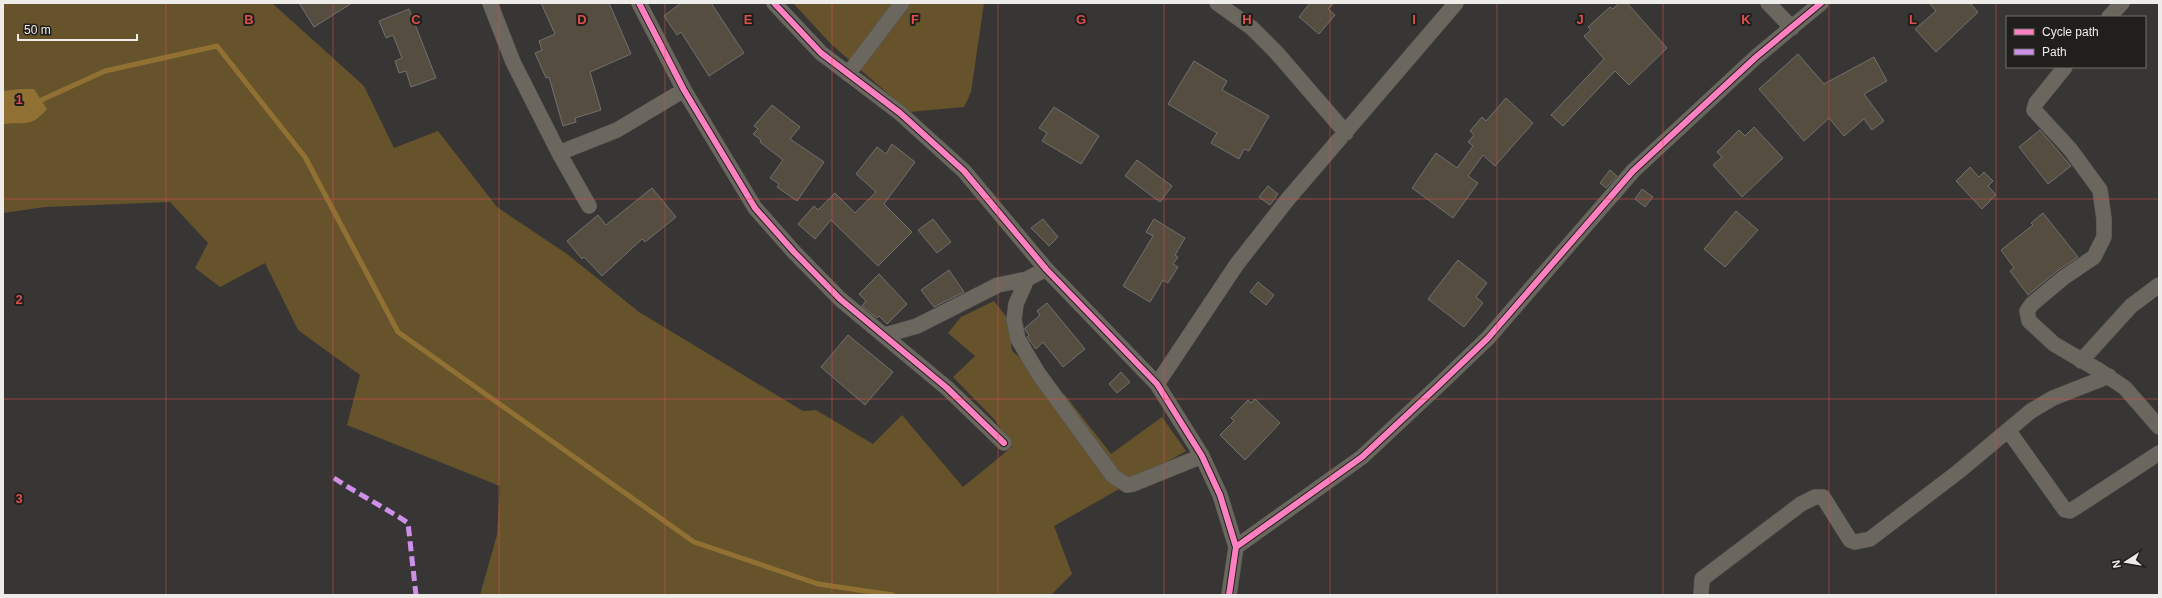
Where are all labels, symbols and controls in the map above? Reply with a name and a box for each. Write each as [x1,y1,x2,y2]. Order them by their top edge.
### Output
text: B [244,12,254,27]
text: C [411,12,421,27]
text: D [577,12,587,27]
text: E [744,12,753,27]
text: F [911,12,919,27]
text: G [1076,12,1086,27]
text: H [1242,12,1252,27]
text: I [1412,12,1416,27]
text: J [1576,12,1584,27]
text: K [1741,12,1751,27]
text: L [1909,12,1917,27]
scale bar [18,16,137,42]
legend [2006,16,2146,68]
text: 50 m [24,23,51,37]
text: Cycle path [2042,25,2099,39]
text: Path [2042,45,2067,59]
text: 1 [15,92,23,107]
text: 2 [15,292,23,307]
text: 3 [15,491,23,506]
north arrow [2106,542,2146,582]
text: N [2110,559,2123,569]

